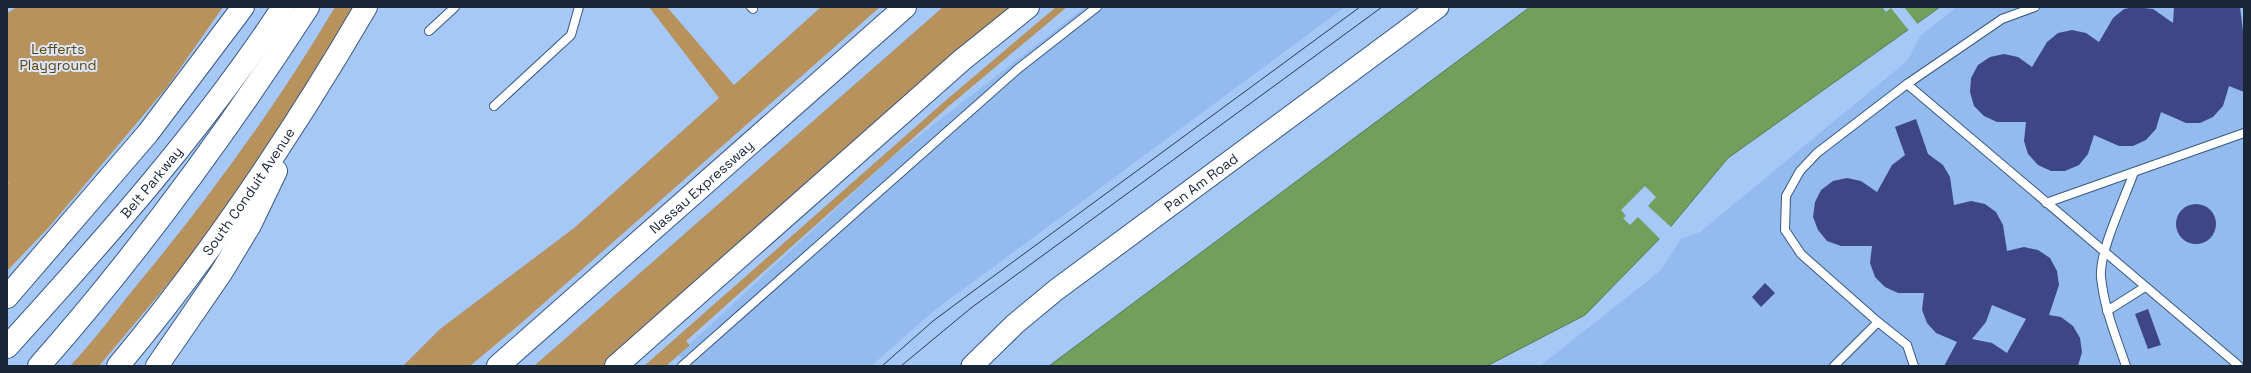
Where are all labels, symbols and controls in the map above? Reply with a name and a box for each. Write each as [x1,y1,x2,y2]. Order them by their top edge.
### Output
park label: Lefferts Playground [19,40,97,74]
street label: South Conduit Avenue [198,124,299,259]
street label: Nassau Expressway [645,136,757,237]
street label: Belt Parkway [116,143,186,222]
street label: Pan Am Road [1161,149,1242,216]

